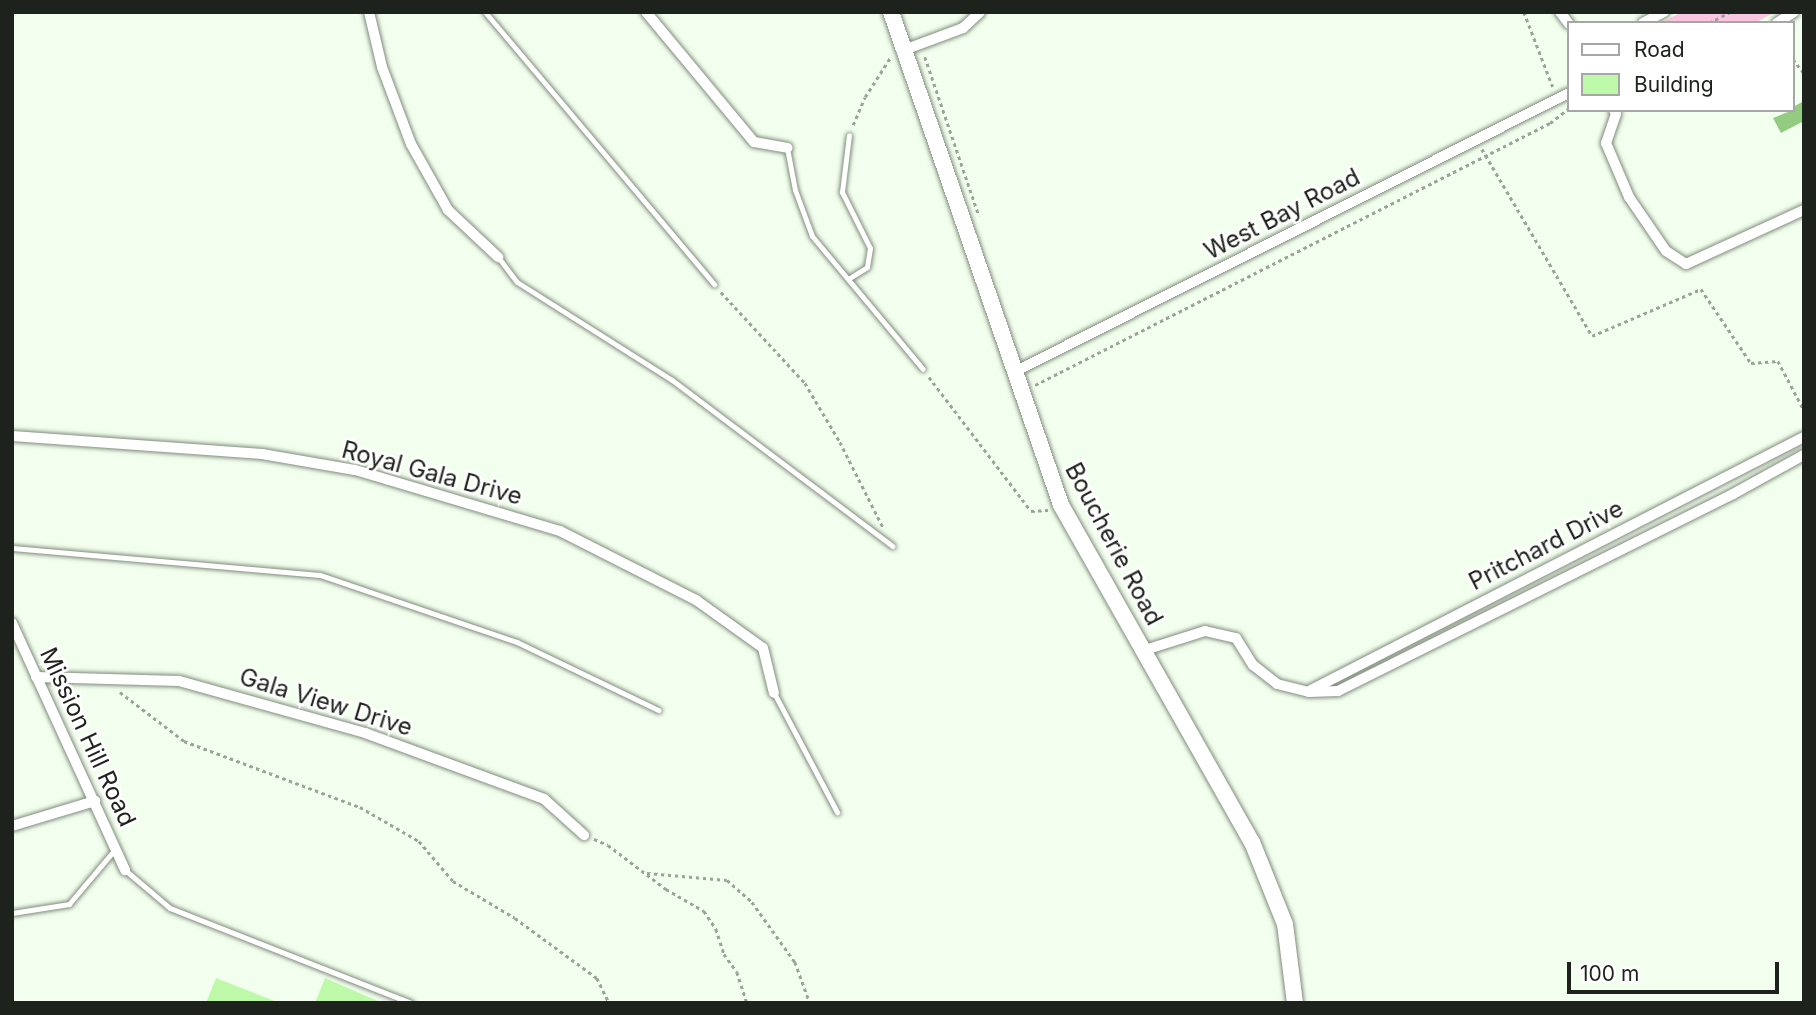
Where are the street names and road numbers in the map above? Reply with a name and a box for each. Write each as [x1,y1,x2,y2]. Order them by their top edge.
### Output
street label: West Bay Road [1199,162,1365,266]
street label: Royal Gala Drive [339,435,525,511]
street label: Boucherie Road [1059,458,1169,630]
street label: Pritchard Drive [1464,494,1628,596]
street label: Mission Hill Road [34,643,142,831]
street label: Gala View Drive [236,662,416,742]

